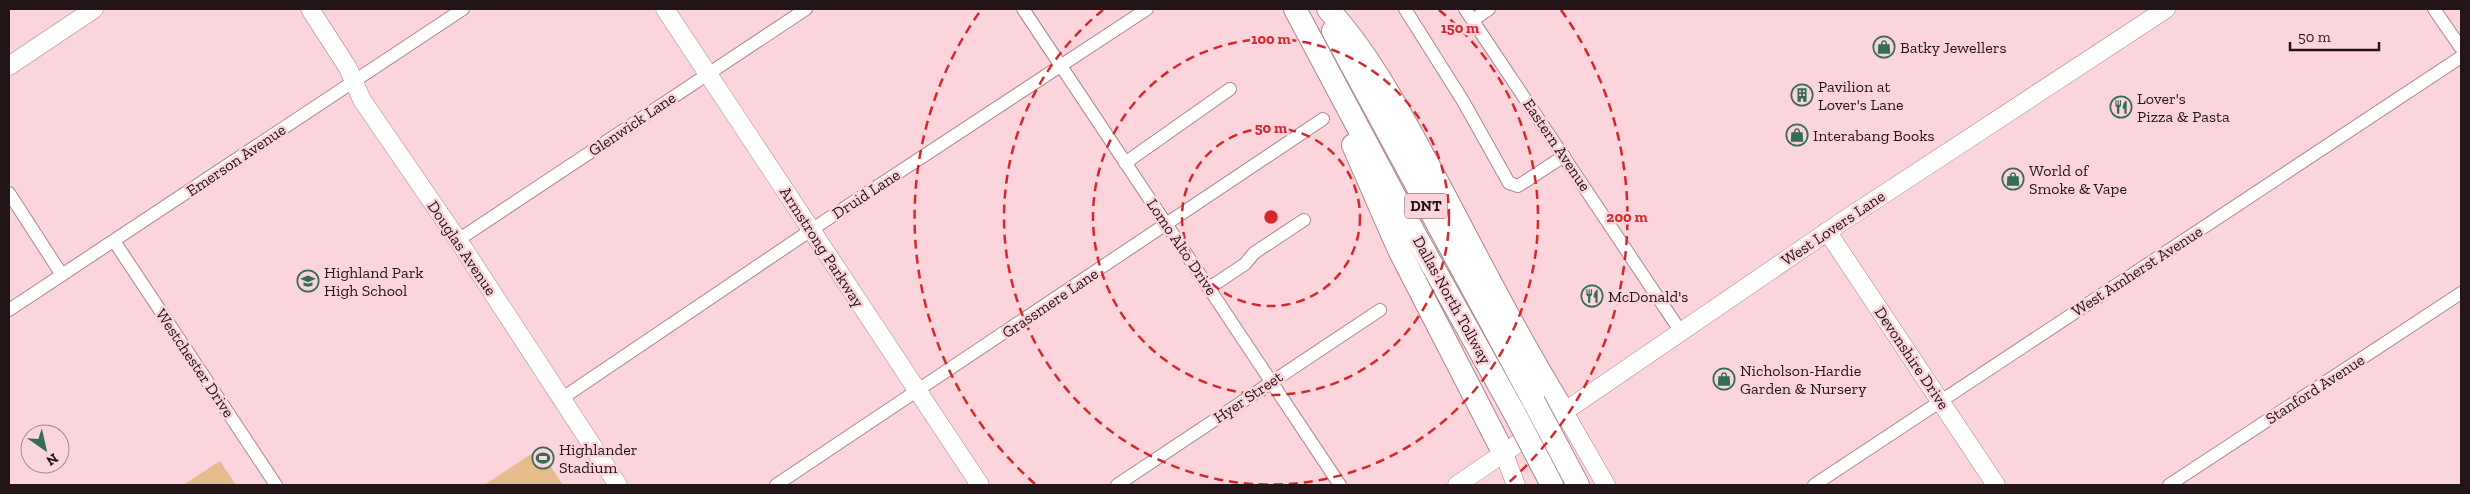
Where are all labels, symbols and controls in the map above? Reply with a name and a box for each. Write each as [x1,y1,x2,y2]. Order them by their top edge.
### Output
text: 150 m [1441,19,1479,37]
scale bar [2290,20,2379,52]
text: 50 m [2298,28,2331,46]
text: 100 m [1251,30,1291,48]
shop icon: Batky Jewellers [1872,35,1896,59]
place label: Batky Jewellers [1900,38,2006,57]
place label: Pavilion at Lover's Lane [1818,77,1904,114]
building icon: Pavilion at Lover's Lane [1790,83,1814,107]
street label: Glenwick Lane [585,88,679,160]
place label: Lover's Pizza & Pasta [2137,89,2230,126]
street label: Eastern Avenue [1519,95,1595,195]
restaurant icon: Lover's Pizza & Pasta [2109,95,2133,119]
text: 50 m [1255,119,1287,137]
street label: Emerson Avenue [183,120,289,200]
shop icon: Interabang Books [1785,123,1809,147]
place label: Interabang Books [1813,126,1934,145]
place label: World of Smoke & Vape [2029,161,2127,198]
street label: Druid Lane [829,165,903,223]
shop icon: World of Smoke & Vape [2001,167,2025,191]
street label: Armstrong Parkway [776,183,869,312]
street label: West Lovers Lane [1778,186,1888,270]
road number: DNT [1405,194,1447,218]
street label: Lomo Alto Drive [1143,195,1221,299]
street label: Douglas Avenue [423,197,501,299]
centre of rings [1262,208,1280,226]
text: 200 m [1606,208,1648,226]
street label: West Amherst Avenue [2068,222,2206,320]
street label: Dallas North Tollway [1409,233,1495,368]
place label: Highland Park High School [324,263,424,300]
street label: Grassmere Lane [998,264,1102,342]
school or university icon: Highland Park High School [296,269,320,293]
restaurant icon: McDonald's [1580,284,1604,308]
place label: McDonald's [1608,287,1688,306]
street label: Devonshire Drive [1871,303,1953,413]
street label: Westchester Drive [152,305,238,421]
street label: Stanford Avenue [2262,350,2368,428]
place label: Nicholson-Hardie Garden & Nursery [1740,361,1867,398]
street label: Hyer Street [1210,367,1286,427]
shop icon: Nicholson-Hardie Garden & Nursery [1712,367,1736,391]
north arrow [20,424,70,474]
place label: Highlander Stadium [559,440,638,477]
sports icon: Highlander Stadium [531,446,555,470]
text: N [43,449,61,470]

